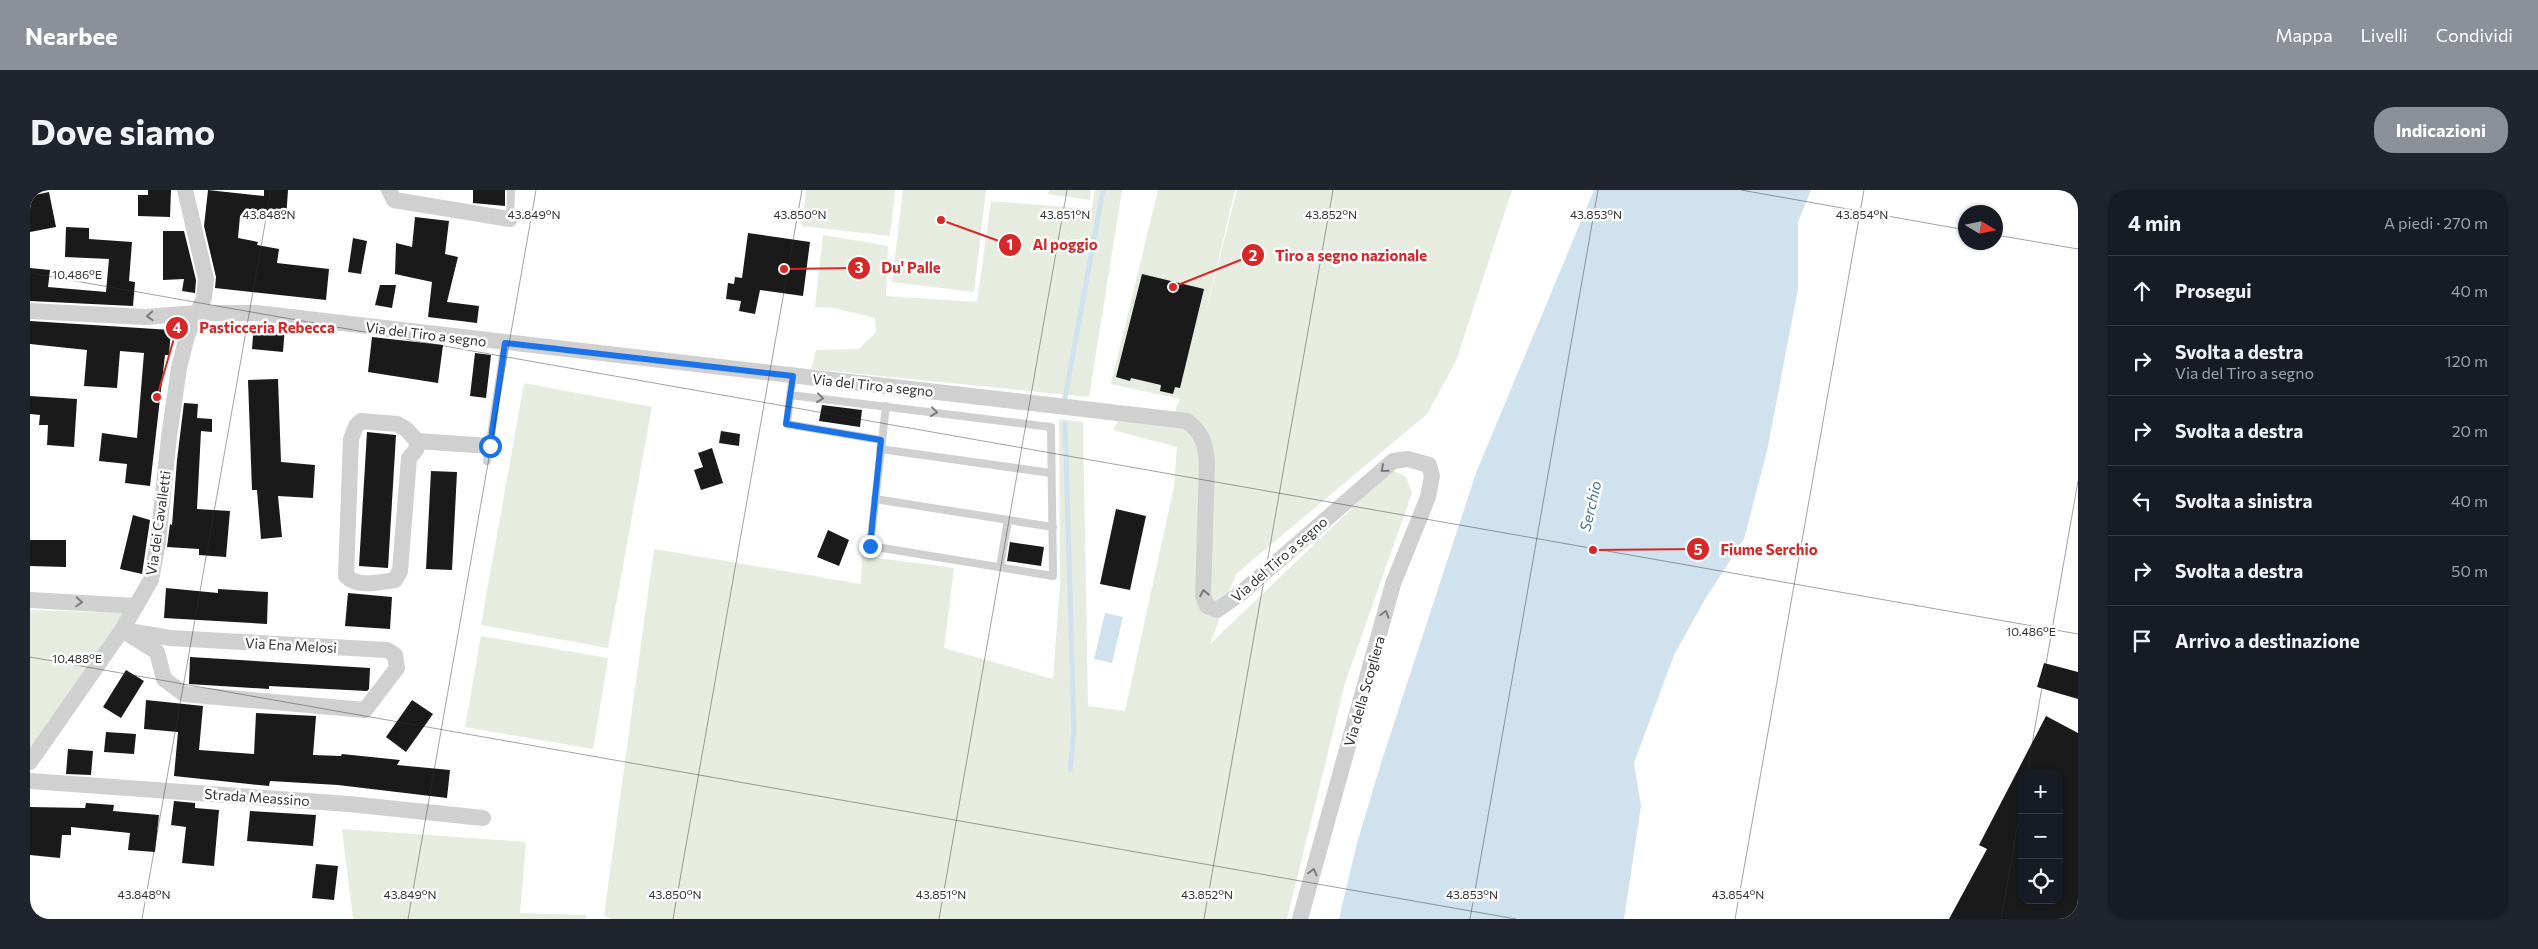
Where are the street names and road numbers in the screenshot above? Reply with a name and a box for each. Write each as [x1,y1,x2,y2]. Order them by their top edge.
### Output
street label: Via del Tiro a segno [365,318,487,350]
street label: Via del Tiro a segno [812,370,934,400]
street label: Via dei Cavalletti [142,470,174,576]
street label: Via del Tiro a segno [1228,513,1330,605]
street label: Via Ena Melosi [245,634,337,656]
street label: Via della Scogliera [1340,634,1388,748]
street label: Strada Meassino [204,785,310,809]

